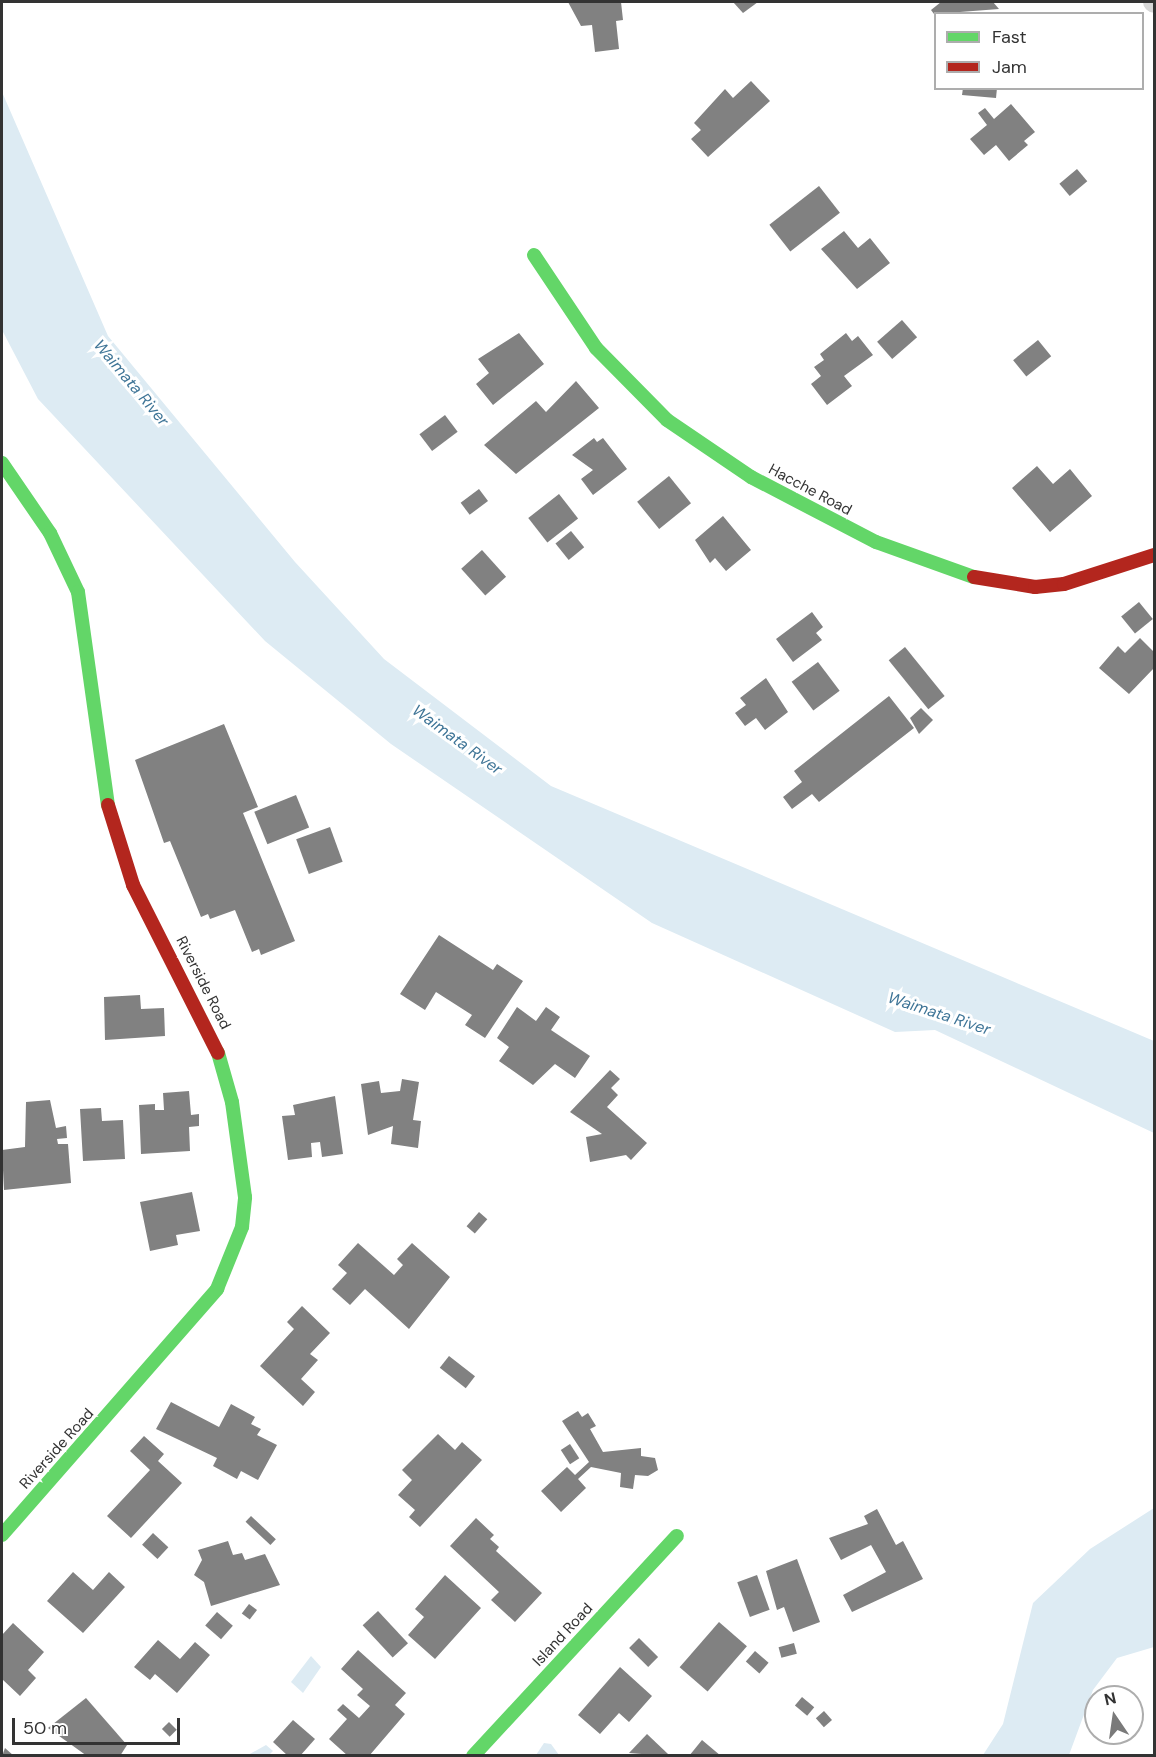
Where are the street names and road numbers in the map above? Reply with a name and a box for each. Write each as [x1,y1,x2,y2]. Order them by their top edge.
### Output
street label: Hacche Road [765,461,855,519]
street label: Riverside Road [172,933,234,1033]
street label: Riverside Road [16,1405,98,1493]
street label: Island Road [529,1600,597,1670]

